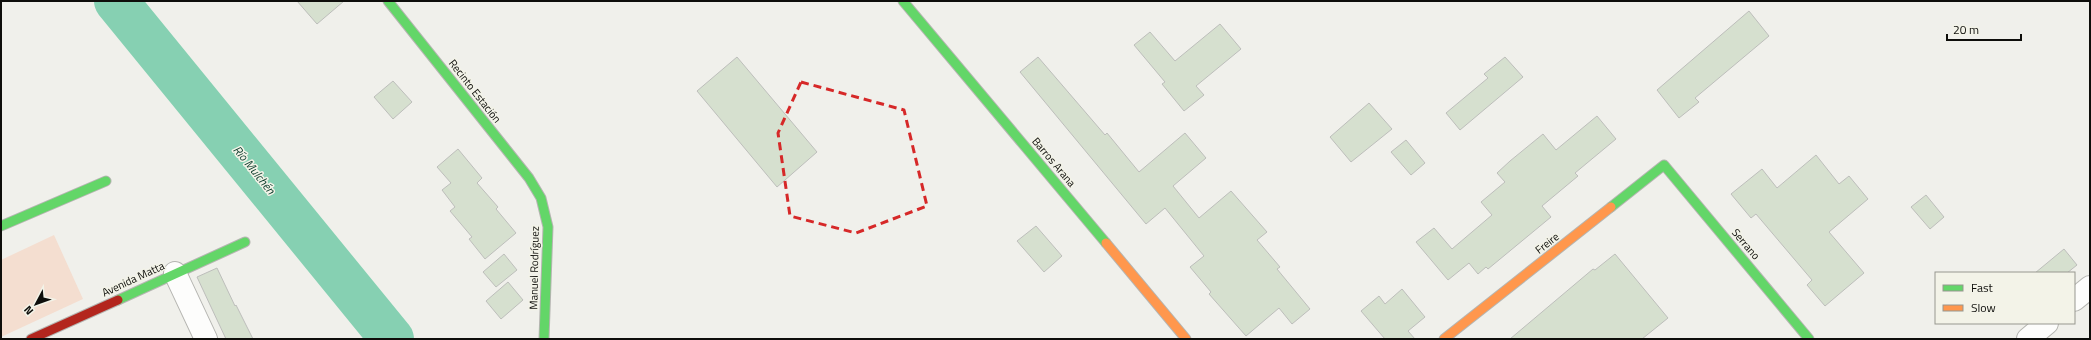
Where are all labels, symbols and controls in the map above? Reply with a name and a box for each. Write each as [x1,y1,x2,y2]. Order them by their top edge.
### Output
scale bar [1947,16,2021,42]
text: 20 m [1953,20,1979,39]
street label: Recinto Estación [445,56,505,126]
street label: Barros Arana [1028,134,1080,191]
water label: Río Mulchén [229,141,281,199]
street label: Serrano [1728,225,1764,263]
street label: Manuel Rodríguez [525,226,543,310]
street label: Freire [1532,228,1563,257]
street label: Avenida Matta [99,257,167,300]
legend [1935,272,2075,324]
text: Fast [1971,278,1994,297]
north arrow [16,284,56,324]
text: Slow [1971,298,1996,317]
text: N [20,302,37,319]

